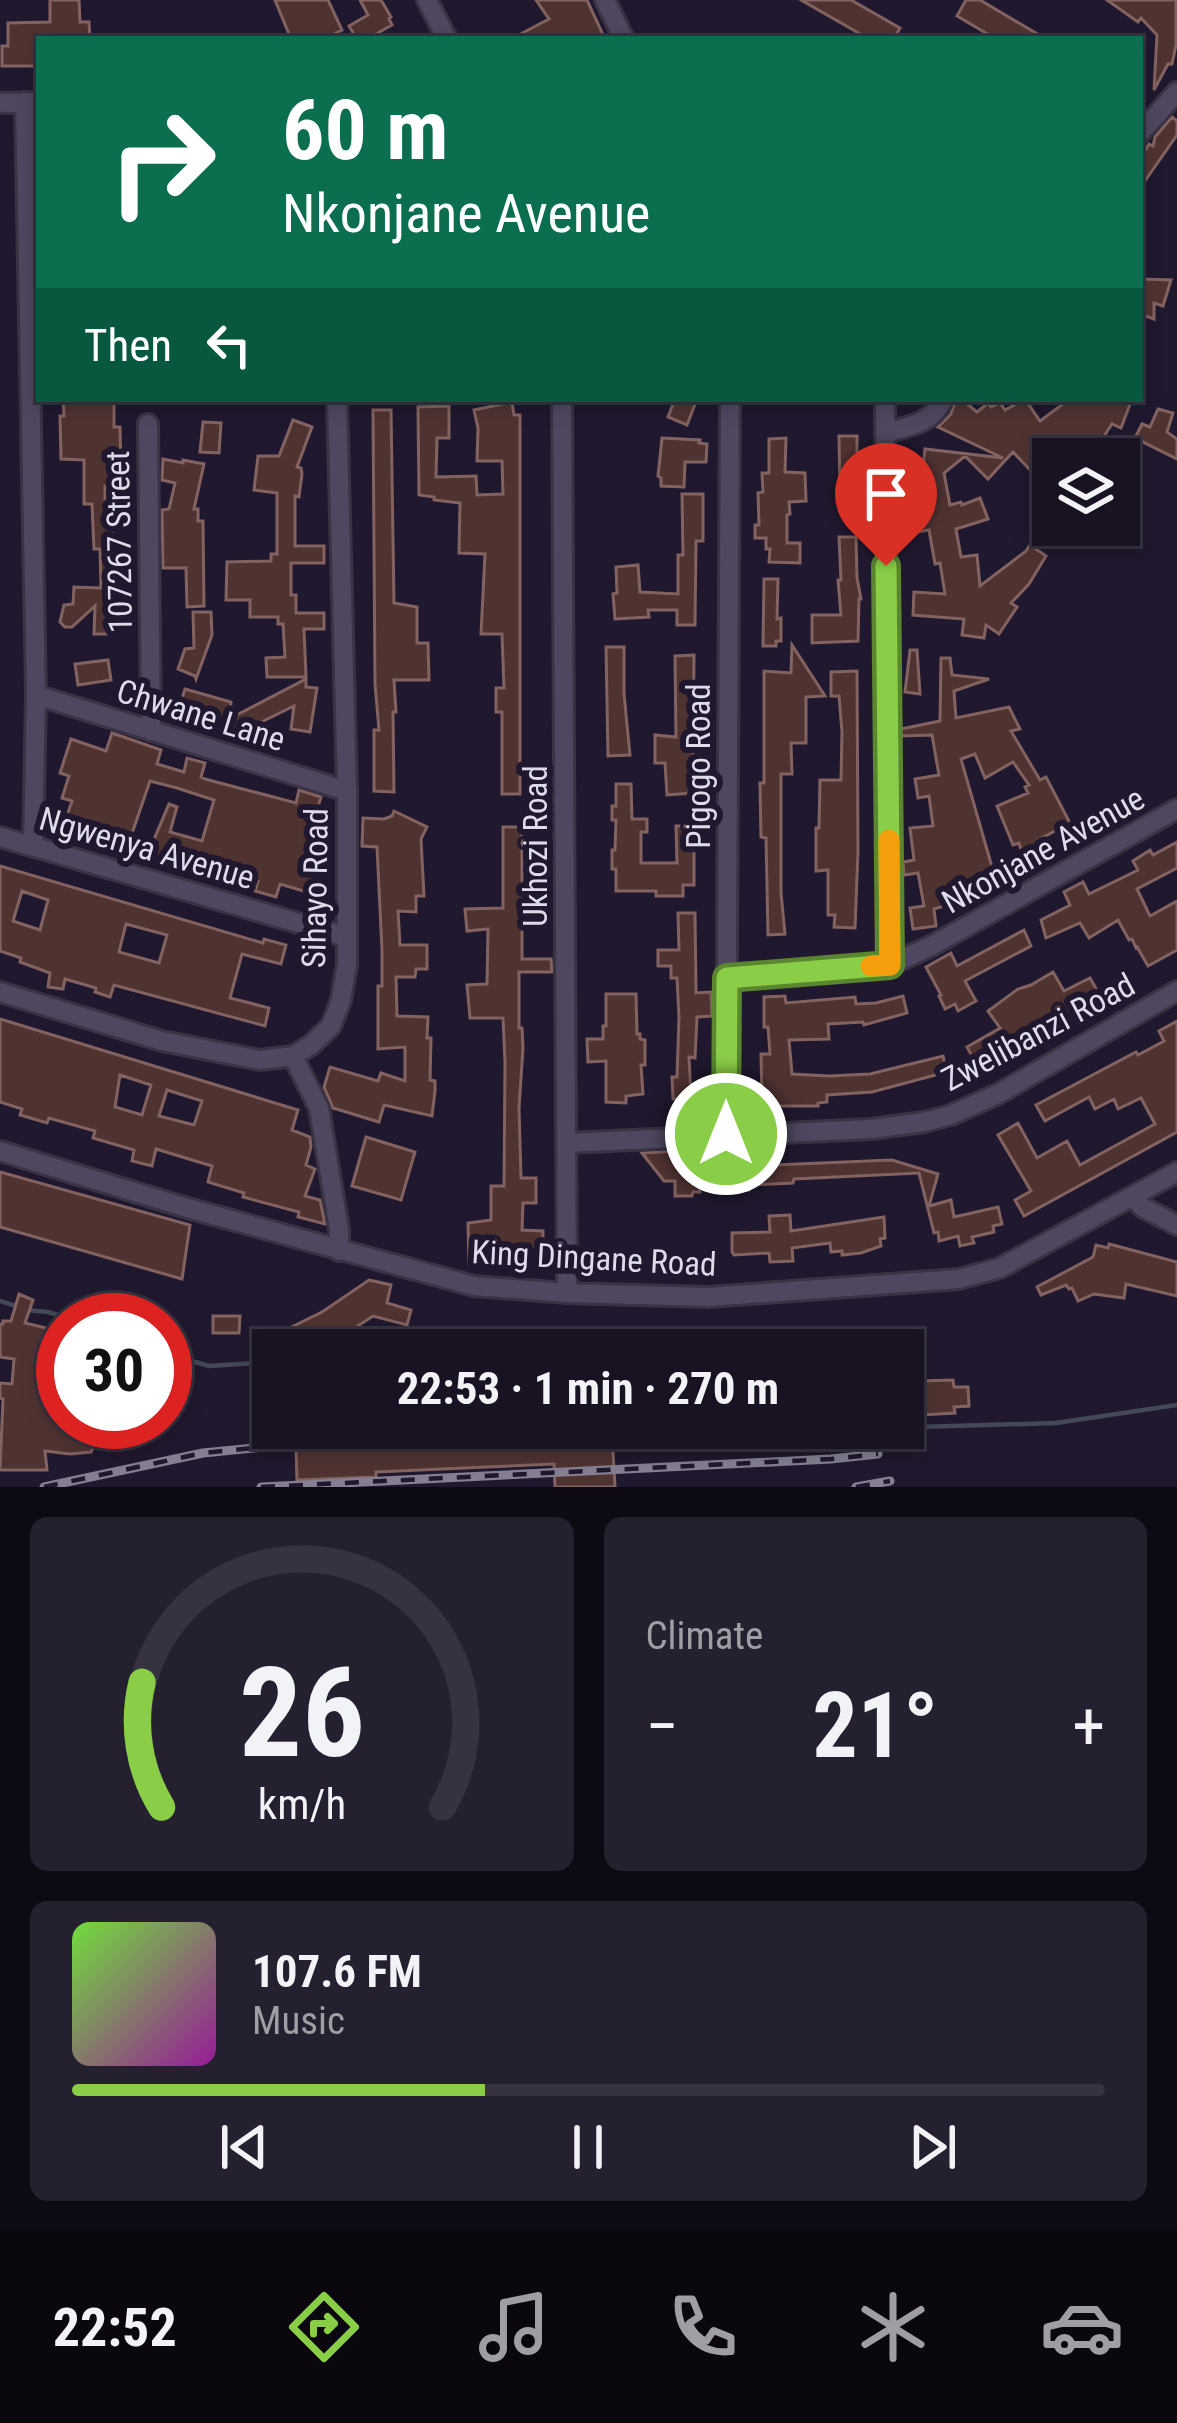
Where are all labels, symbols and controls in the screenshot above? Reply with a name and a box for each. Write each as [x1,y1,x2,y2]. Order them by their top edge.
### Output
text: 60 m [282,81,449,180]
icon: right [84,84,240,240]
text: Nkonjane Avenue [282,182,650,245]
icon: left [196,312,262,378]
text: Then [84,319,172,372]
map controls [1032,438,1140,546]
button: layers [1032,438,1140,546]
pin [835,443,937,566]
street label: 107267 Street [98,450,140,634]
icon: arrive [853,461,919,527]
street label: Chwane Lane [112,671,290,759]
street label: Pigogo Road [679,683,718,849]
street label: Ukhozi Road [516,765,555,927]
street label: Nkonjane Avenue [935,778,1151,922]
street label: Ngwenya Avenue [35,799,259,897]
street label: Sihayo Road [294,808,336,968]
street label: Zwelibanzi Road [935,965,1141,1099]
position arrow [663,1071,789,1197]
street label: King Dingane Road [471,1232,717,1284]
speed limit sign: 30 [36,1293,192,1449]
text: 22:53 · 1 min · 270 m [397,1362,779,1415]
text: Climate [646,1613,763,1659]
text: 26 [239,1640,365,1786]
text: 21° [812,1674,938,1779]
text: − [646,1688,679,1765]
text: + [1072,1688,1105,1765]
text: km/h [258,1779,346,1829]
text: 107.6 FM [252,1945,422,1998]
text: Music [252,1998,345,2044]
icon: previous [211,2114,277,2180]
icon: pause [555,2114,621,2180]
icon: next [900,2114,966,2180]
icon: directions [282,2285,366,2369]
icon: music [472,2285,556,2369]
icon: phone [661,2285,745,2369]
icon: climate [851,2285,935,2369]
icon: car [1040,2285,1124,2369]
text: 22:52 [53,2296,177,2359]

